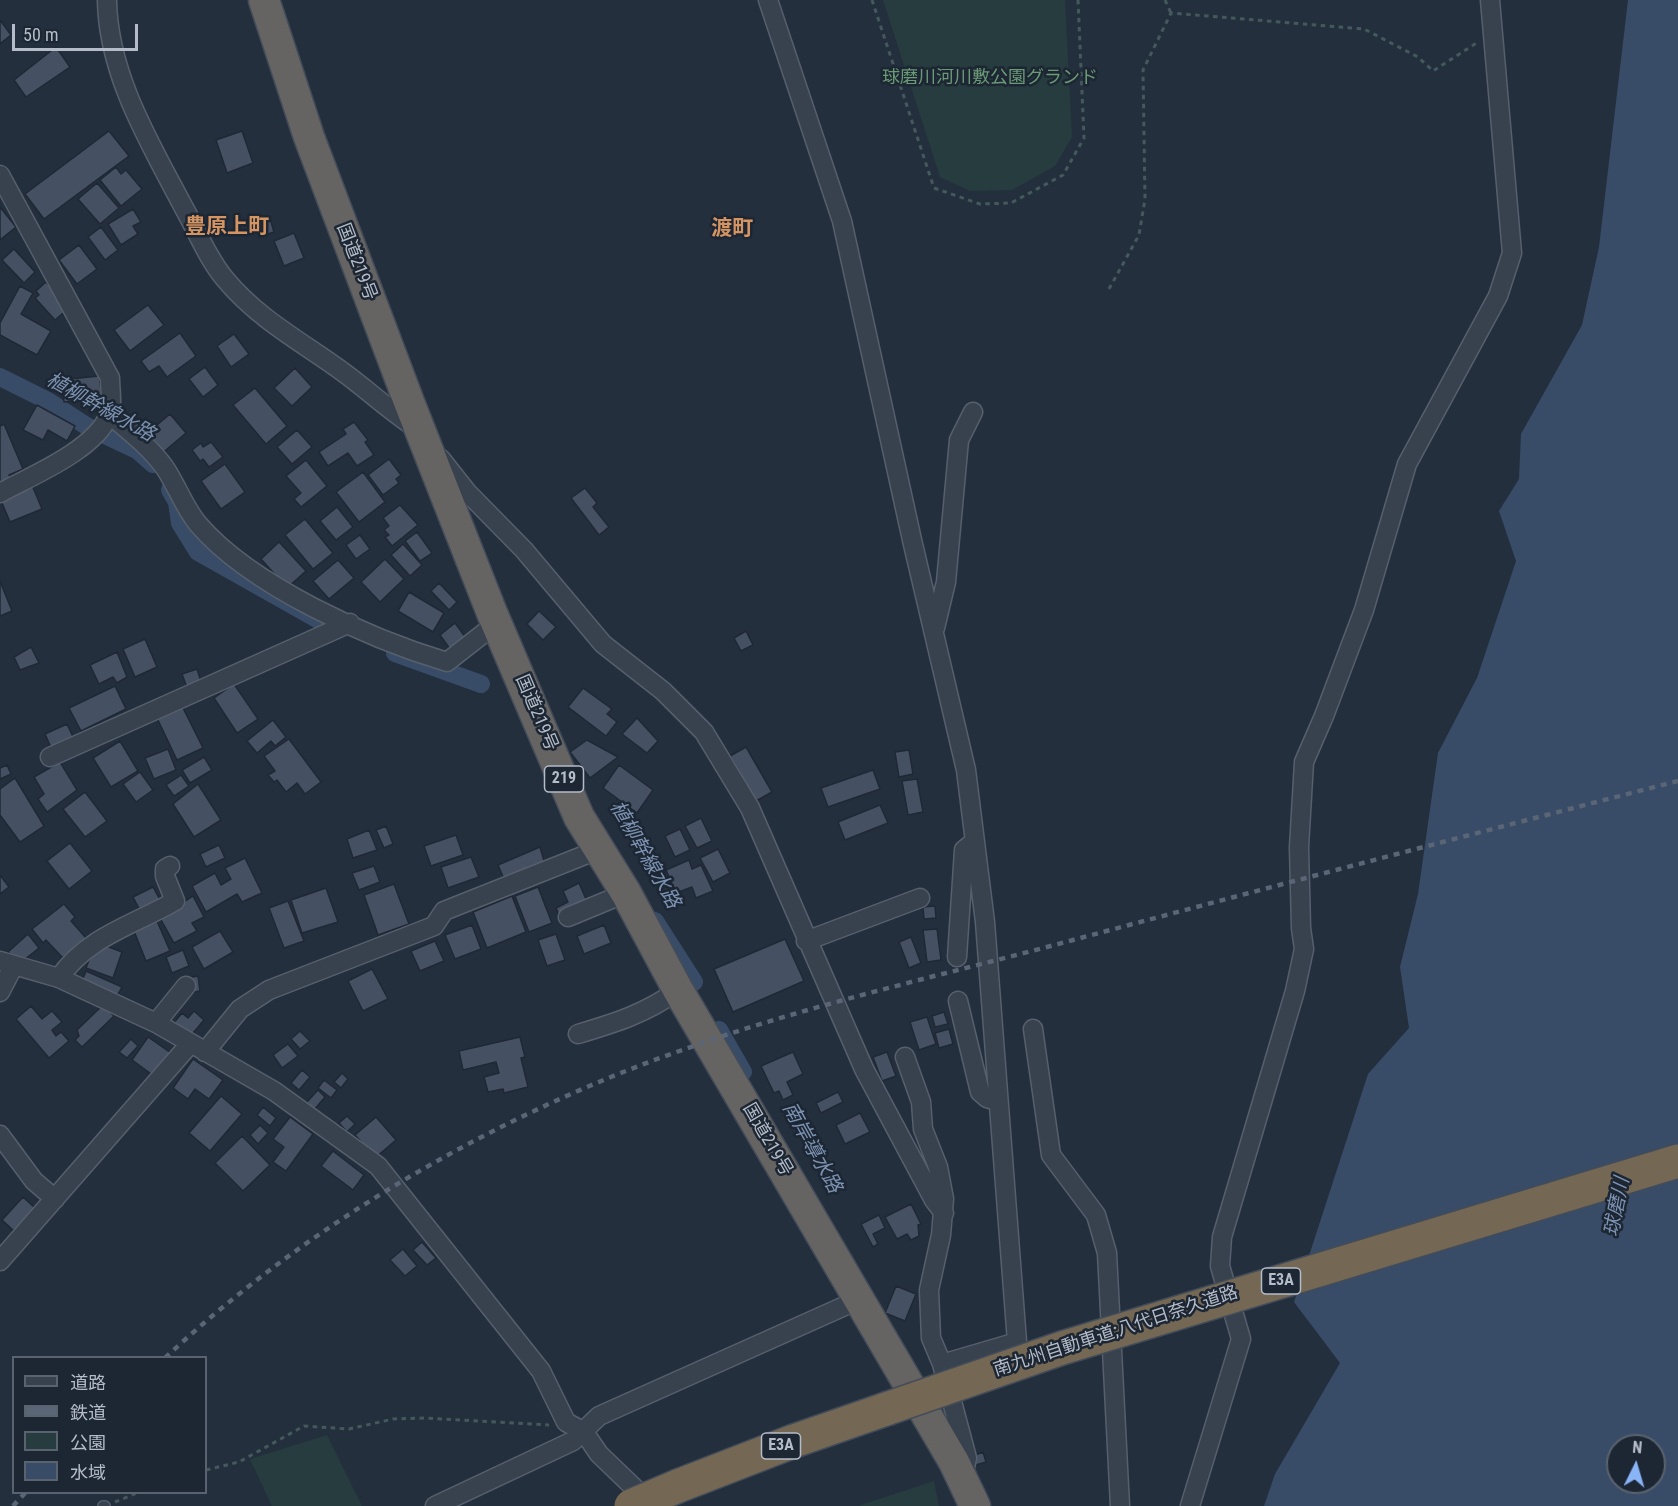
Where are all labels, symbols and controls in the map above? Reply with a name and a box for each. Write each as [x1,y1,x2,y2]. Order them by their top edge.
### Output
scale bar [15,12,141,50]
text: 50 m [23,24,58,45]
park label: 球磨川河川敷公園グランド [882,67,1098,89]
district label: 豊原上町 [185,215,269,241]
district label: 渡町 [711,217,753,243]
street label: 国道219号 [331,220,381,304]
water label: 植柳幹線水路 [42,368,158,448]
street label: 国道219号 [510,672,562,754]
road number: 219 [544,766,584,792]
water label: 植柳幹線水路 [604,797,684,913]
water label: 南岸導水路 [776,1098,846,1198]
street label: 国道219号 [737,1100,797,1180]
water label: 球磨川 [1600,1175,1636,1239]
road number: E3A [1262,1268,1300,1294]
street label: 南九州自動車道;八代日奈久道路 [991,1282,1241,1382]
legend [12,1356,207,1494]
text: 道路 [70,1372,106,1393]
text: 鉄道 [70,1402,106,1423]
text: 公園 [70,1432,106,1453]
road number: E3A [762,1433,800,1459]
north arrow [1606,1434,1666,1494]
text: N [1632,1438,1643,1457]
text: 水域 [70,1462,106,1483]

